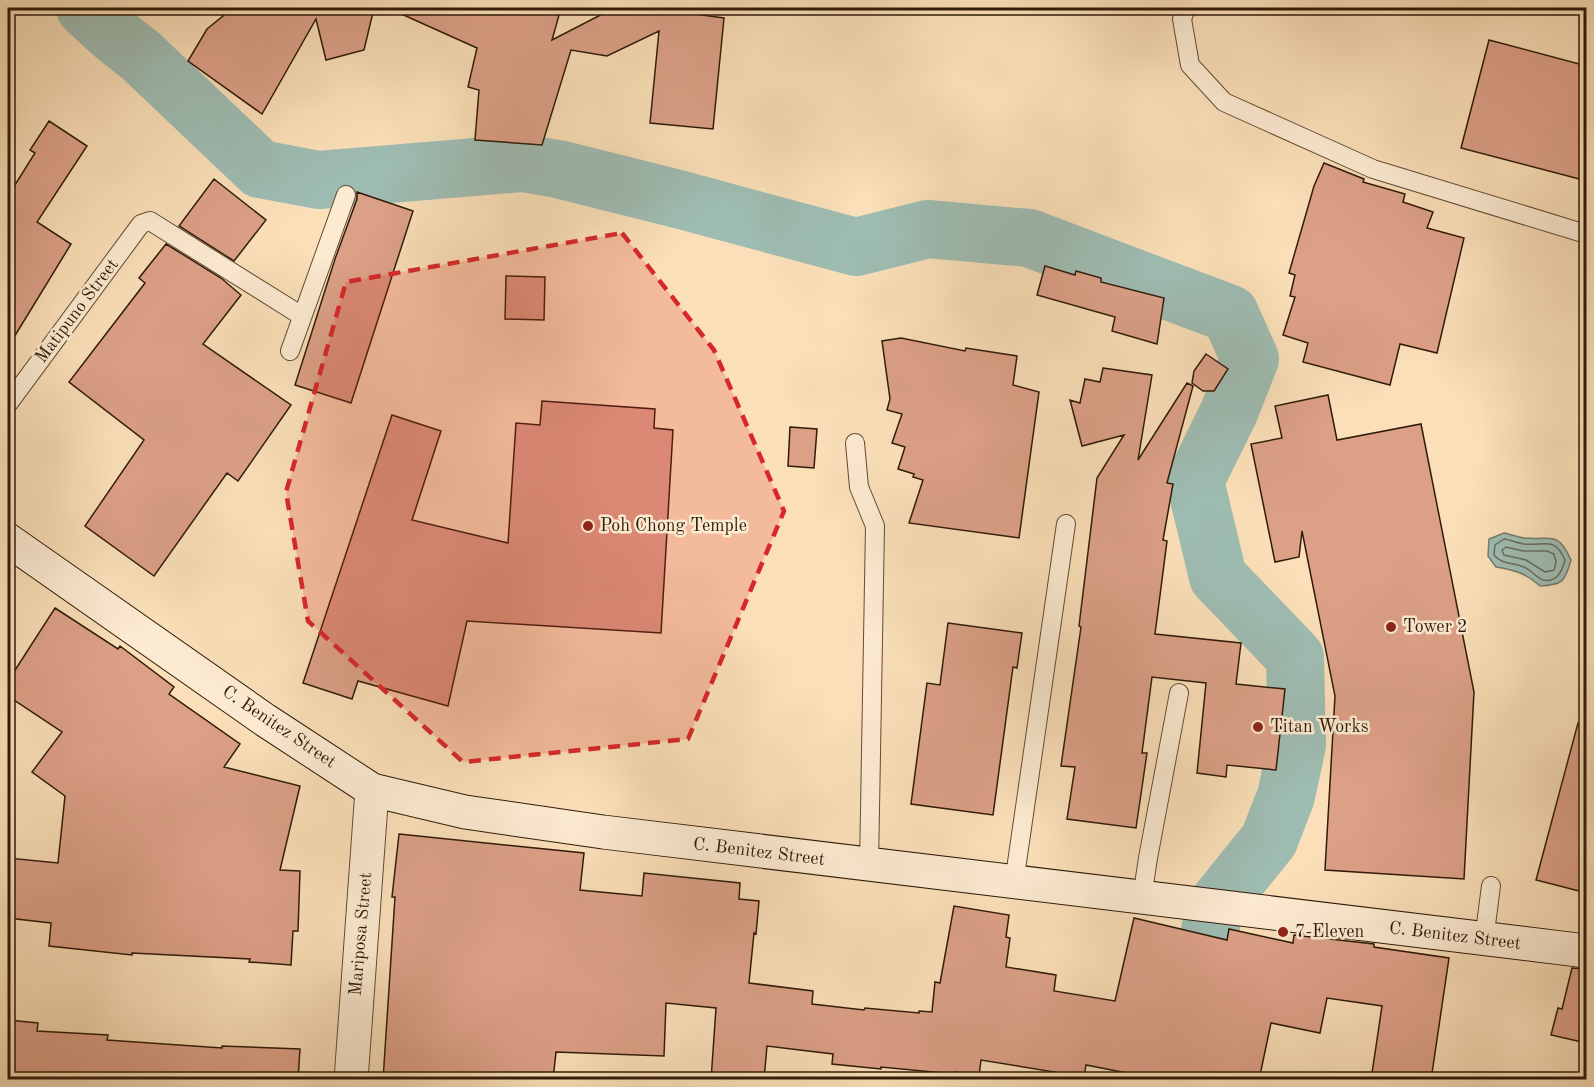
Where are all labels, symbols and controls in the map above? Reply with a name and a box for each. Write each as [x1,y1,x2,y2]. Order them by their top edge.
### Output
street label: Matipuno Street [32,255,122,367]
place label: Poh Chong Temple [600,517,747,535]
marker: Poh Chong Temple [581,519,595,533]
place label: Tower 2 [1403,618,1468,636]
marker: Tower 2 [1384,620,1398,634]
street label: C. Benitez Street [219,682,339,772]
place label: Titan Works [1270,718,1369,736]
marker: Titan Works [1251,720,1265,734]
street label: C. Benitez Street [692,835,826,869]
street label: Mariposa Street [347,871,375,997]
street label: C. Benitez Street [1388,919,1522,953]
place label: 7-Eleven [1295,923,1365,941]
marker: 7-Eleven [1276,925,1290,939]

